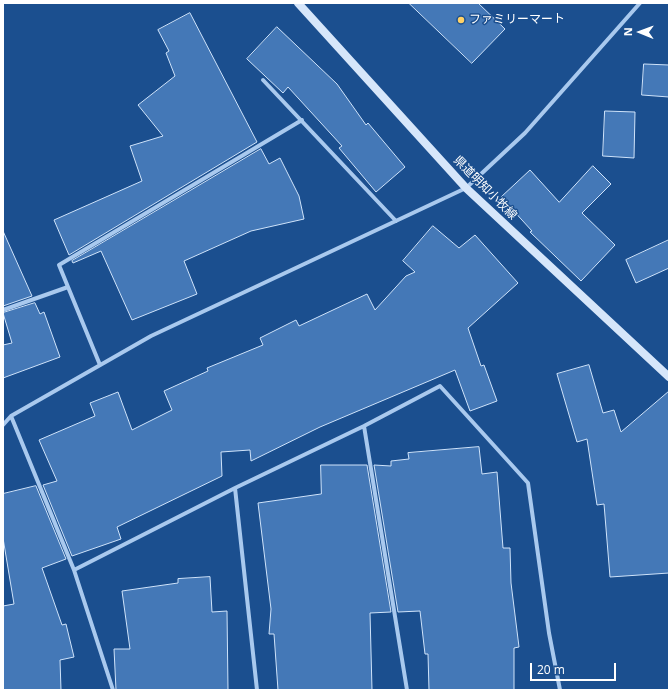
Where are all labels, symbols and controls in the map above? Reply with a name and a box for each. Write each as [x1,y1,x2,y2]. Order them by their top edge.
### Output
north arrow [620,12,660,52]
place label: ファミリーマート [469,13,565,27]
marker: ファミリーマート [456,15,466,25]
text: N [620,27,635,36]
street label: 県道明知小牧線 [450,153,520,223]
scale bar [532,655,618,681]
text: 20 m [537,661,565,678]

